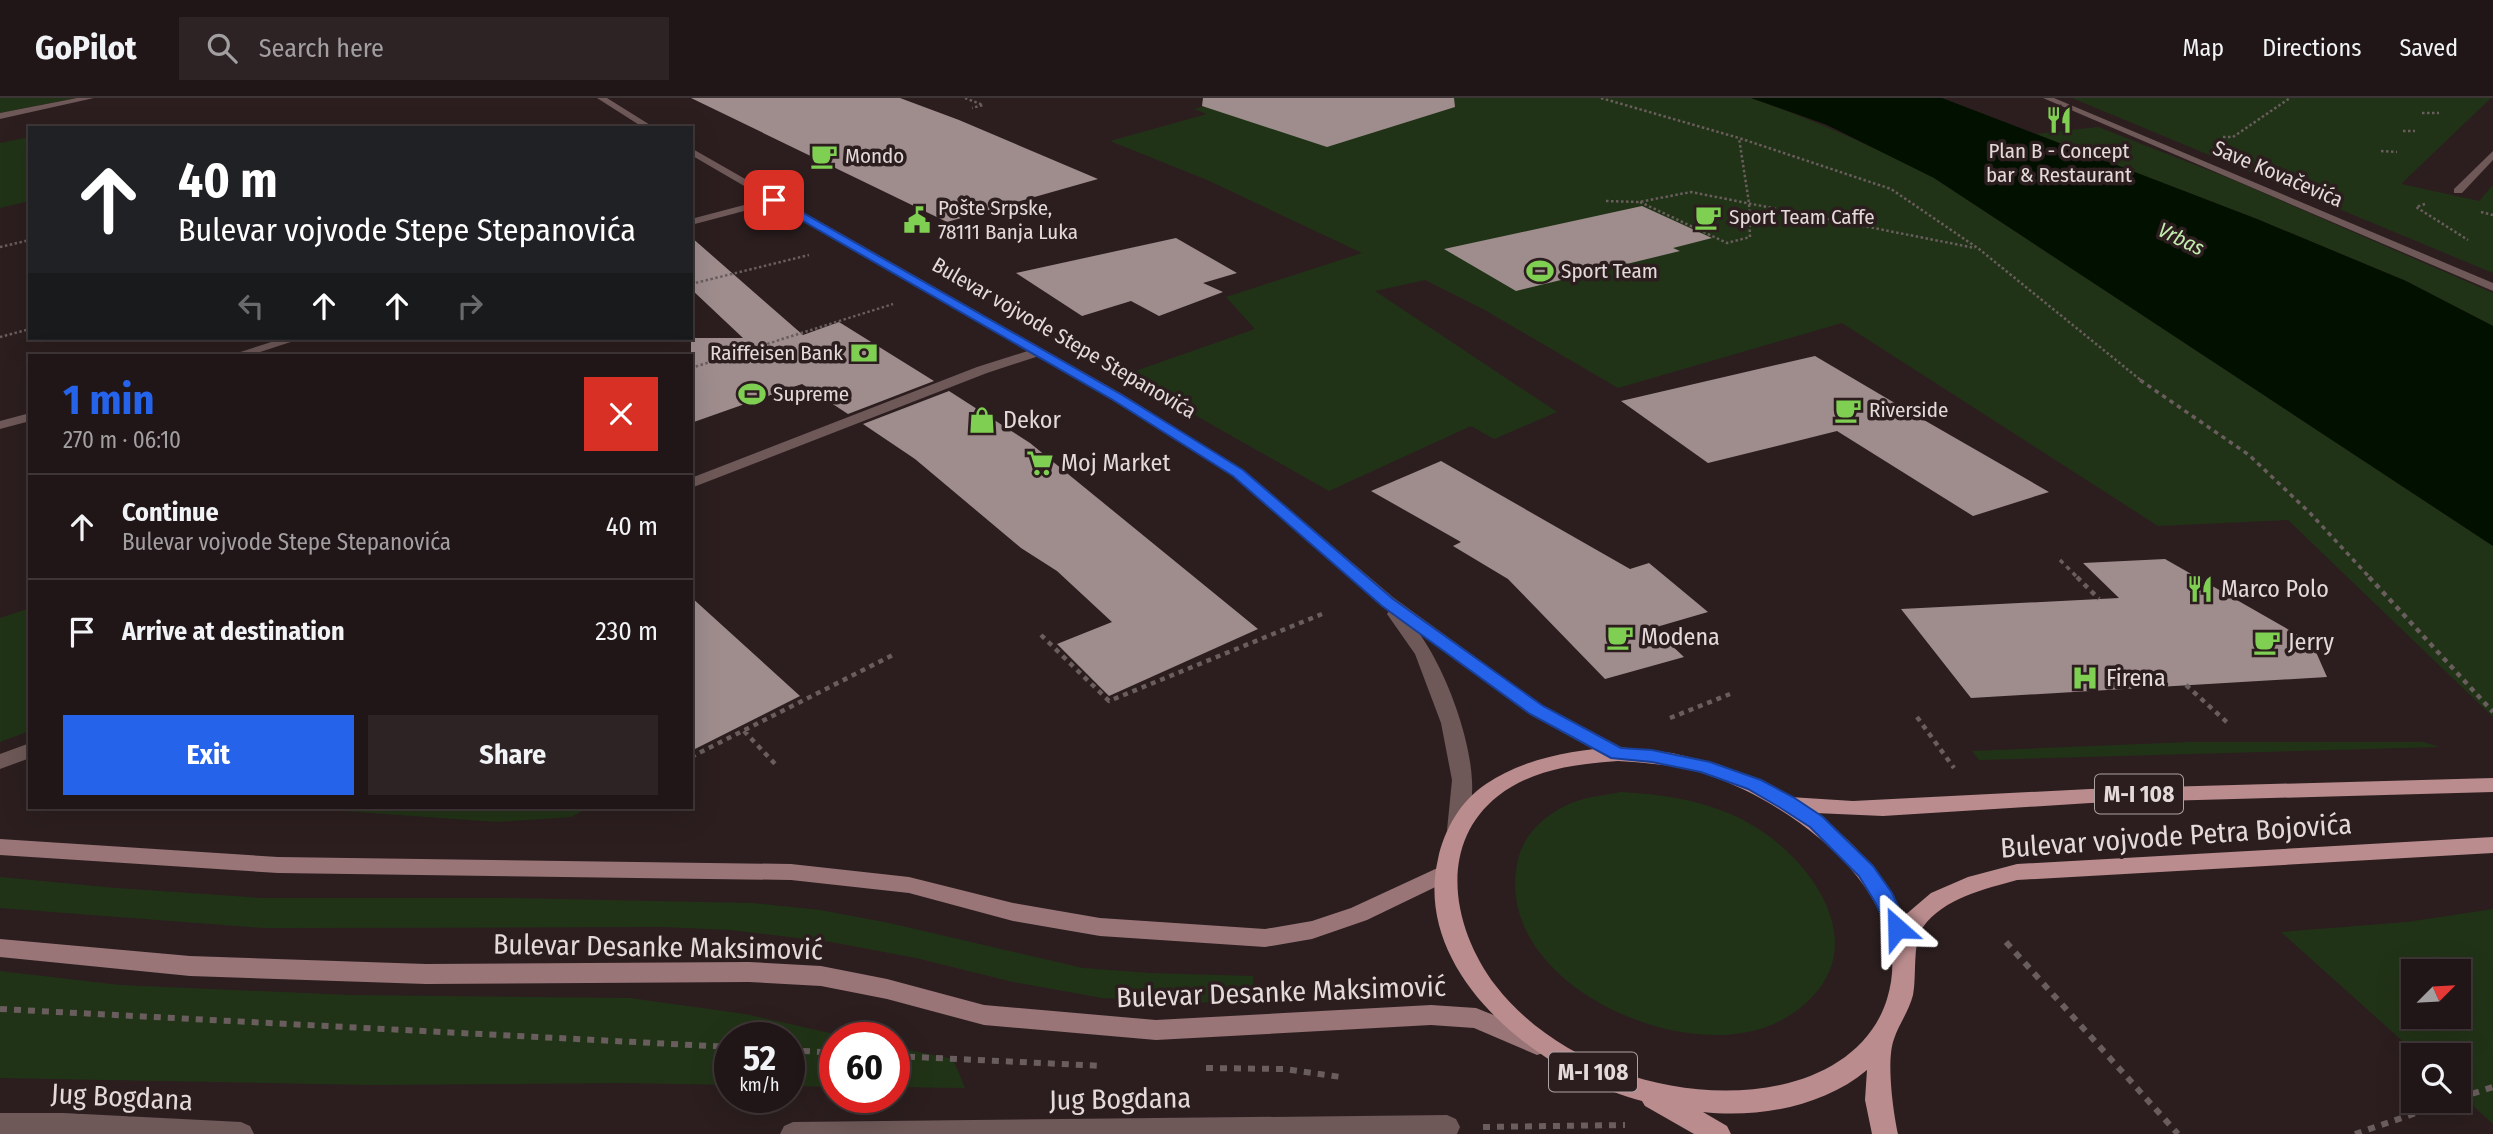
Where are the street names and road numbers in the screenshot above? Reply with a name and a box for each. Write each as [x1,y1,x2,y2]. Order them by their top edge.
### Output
street label: Save Kovačevića [2209,135,2347,213]
street label: Bulevar vojvode Stepe Stepanovića [927,252,1201,424]
road number: M-I 108 [2095,774,2183,814]
street label: Bulevar vojvode Petra Bojovića [1999,807,2353,865]
street label: Bulevar Desanke Maksimović [493,928,823,966]
street label: Bulevar Desanke Maksimović [1116,970,1446,1014]
road number: M-I 108 [1549,1052,1637,1091]
street label: Jug Bogdana [50,1077,194,1117]
street label: Jug Bogdana [1049,1081,1191,1117]

